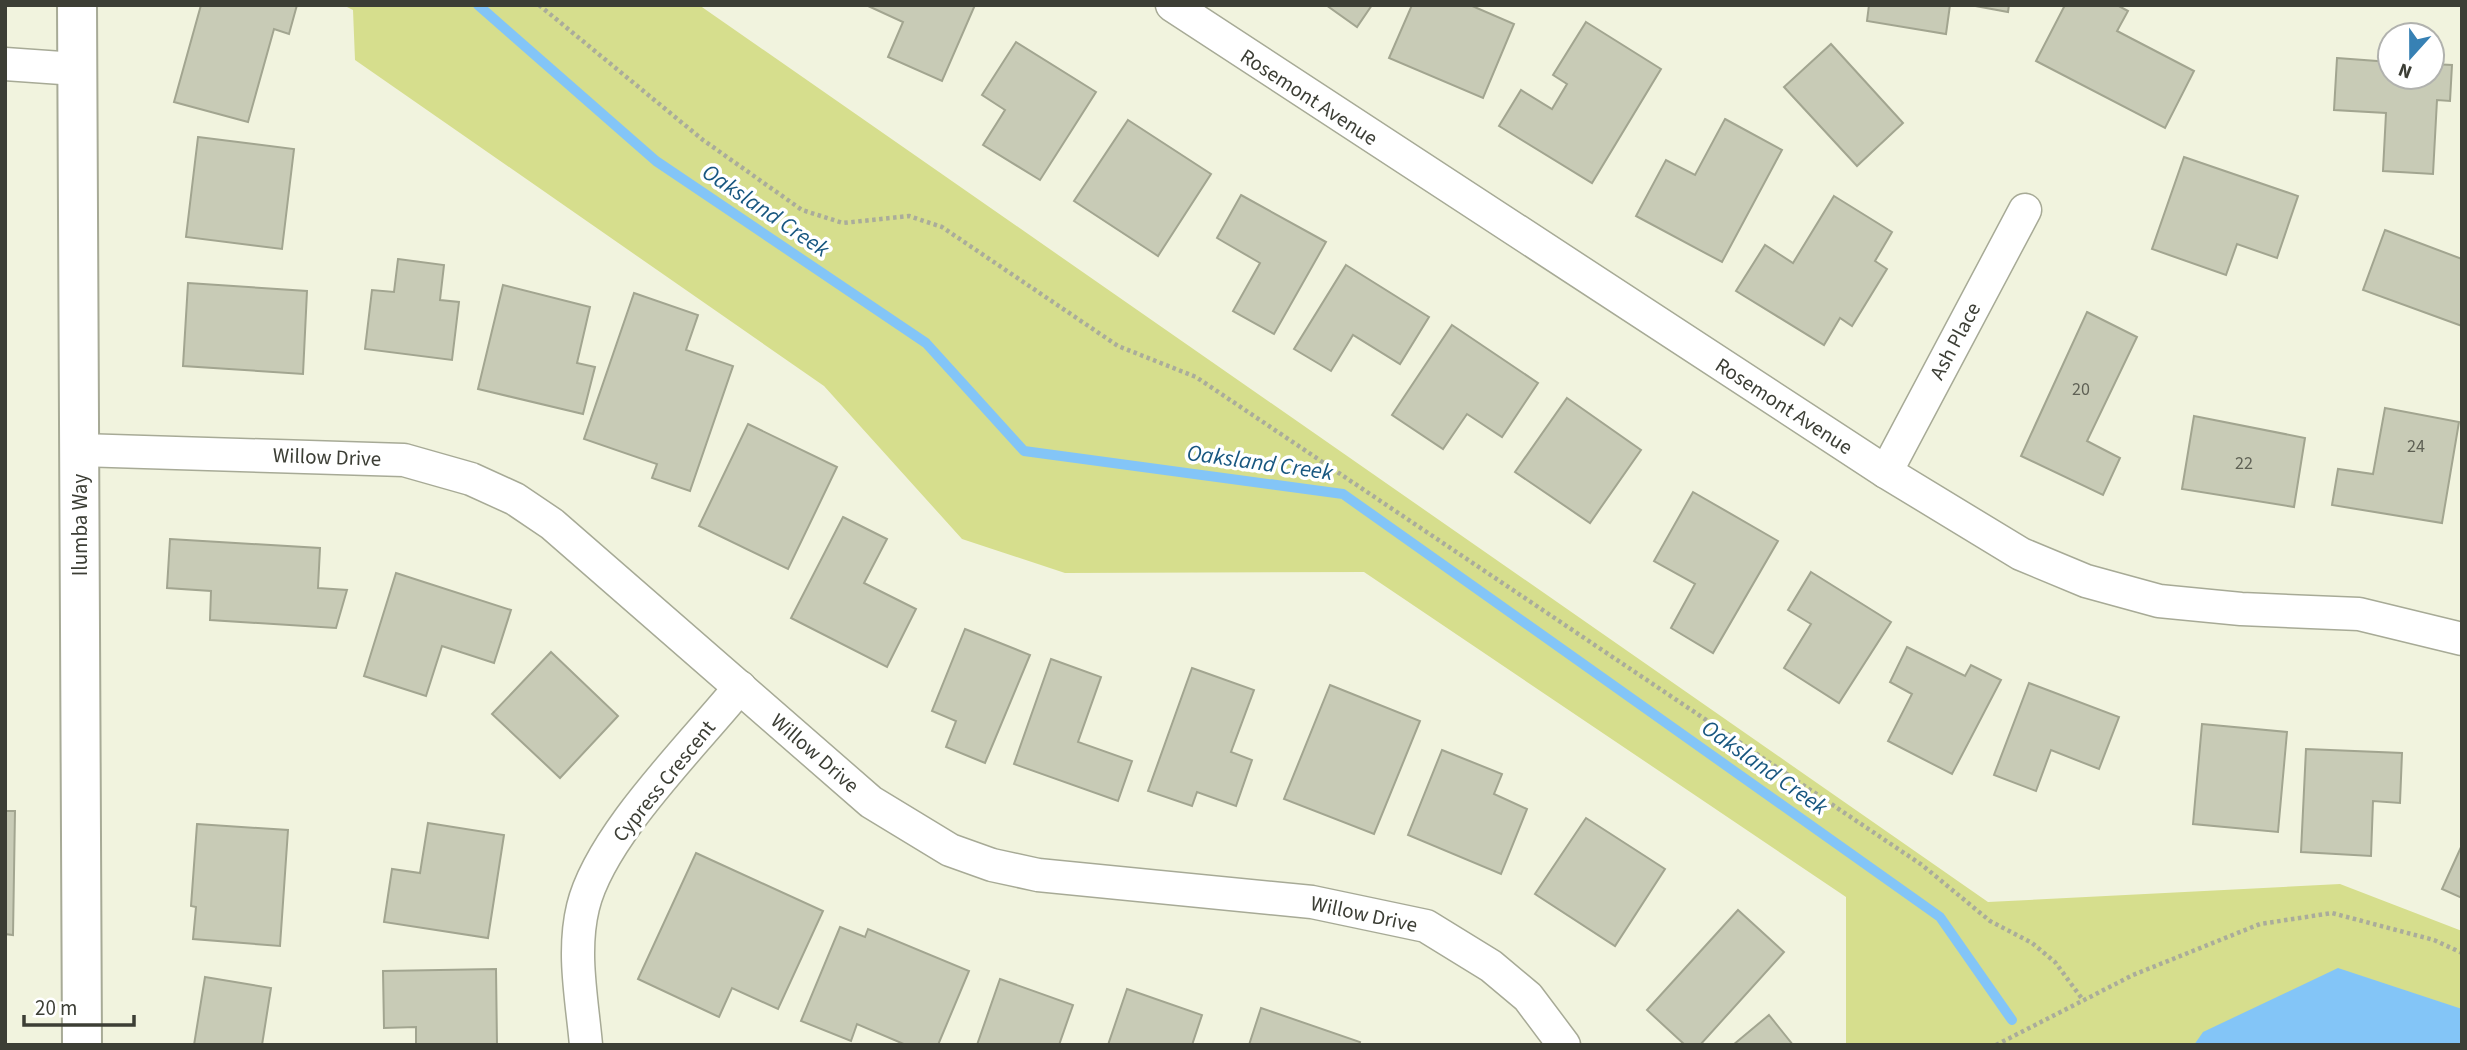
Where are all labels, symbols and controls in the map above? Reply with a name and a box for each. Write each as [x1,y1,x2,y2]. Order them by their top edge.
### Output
north arrow [2376,21,2446,91]
street label: Rosemont Avenue [1234,41,1384,153]
text: N [2395,56,2416,85]
water label: Oaksland Creek [695,156,837,266]
street label: Ash Place [1922,297,1988,385]
street label: Rosemont Avenue [1709,350,1859,462]
house number: 20 [2072,377,2090,402]
house number: 24 [2407,434,2425,459]
water label: Oaksland Creek [1185,436,1336,489]
street label: Willow Drive [272,440,382,474]
house number: 22 [2235,451,2253,476]
street label: Ilumba Way [65,474,95,576]
street label: Willow Drive [764,706,866,800]
water label: Oaksland Creek [1695,712,1835,824]
street label: Cypress Crescent [605,714,723,848]
street label: Willow Drive [1308,888,1420,940]
scale bar [24,984,135,1028]
text: 20 m [35,993,77,1023]

